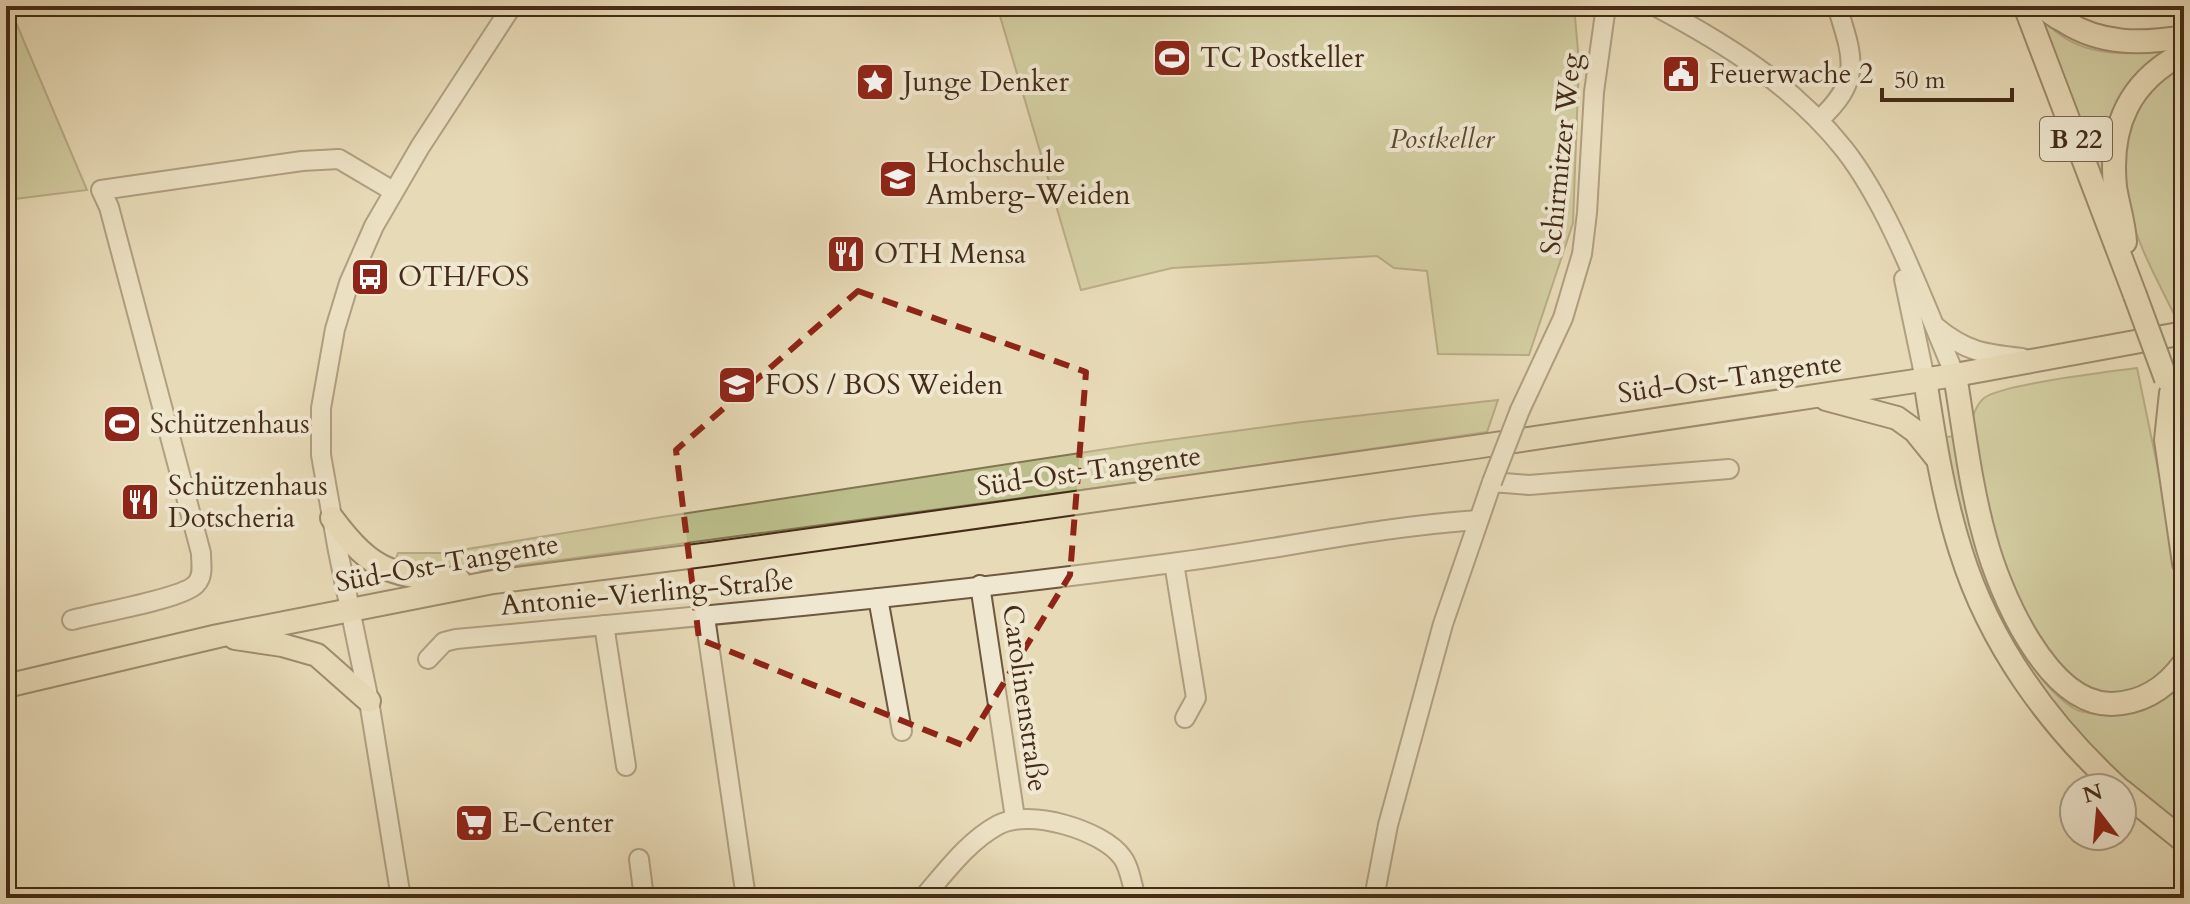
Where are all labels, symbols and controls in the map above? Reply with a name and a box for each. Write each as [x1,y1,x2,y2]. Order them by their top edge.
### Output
sports icon: TC Postkeller [1151,37,1193,79]
place label: TC Postkeller [1200,39,1365,77]
street label: Schirmitzer Weg [1531,51,1591,257]
scale bar [1882,52,2012,102]
public building icon: Feuerwache 2 [1660,53,1702,95]
place label: Feuerwache 2 [1709,55,1873,93]
place icon: Junge Denker [854,61,896,103]
place label: Junge Denker [899,63,1070,101]
text: 50 m [1894,64,1946,97]
road number: B 22 [2040,117,2112,161]
park label: Postkeller [1390,120,1495,158]
place label: Hochschule Amberg-Weiden [926,144,1131,214]
school or university icon: Hochschule Amberg-Weiden [877,158,919,200]
restaurant icon: OTH Mensa [825,233,867,275]
place label: OTH Mensa [874,235,1026,273]
bus stop icon: OTH/FOS [349,256,391,298]
place label: OTH/FOS [398,258,529,296]
street label: Süd-Ost-Tangente [1615,343,1845,413]
school or university icon: FOS / BOS Weiden [716,364,758,406]
place label: FOS / BOS Weiden [765,366,1003,404]
sports icon: Schützenhaus [101,403,143,445]
place label: Schützenhaus [150,405,310,443]
street label: Süd-Ost-Tangente [974,436,1204,506]
place label: Schützenhaus Dotscheria [168,467,328,537]
restaurant icon: Schützenhaus Dotscheria [119,481,161,523]
street label: Süd-Ost-Tangente [332,525,562,601]
street label: Antonie-Vierling-Straße [499,561,795,625]
street label: Carolinenstraße [993,602,1057,794]
north arrow [2058,772,2138,852]
text: N [2079,777,2106,811]
supermarket icon: E-Center [453,802,495,844]
place label: E-Center [502,804,614,842]

